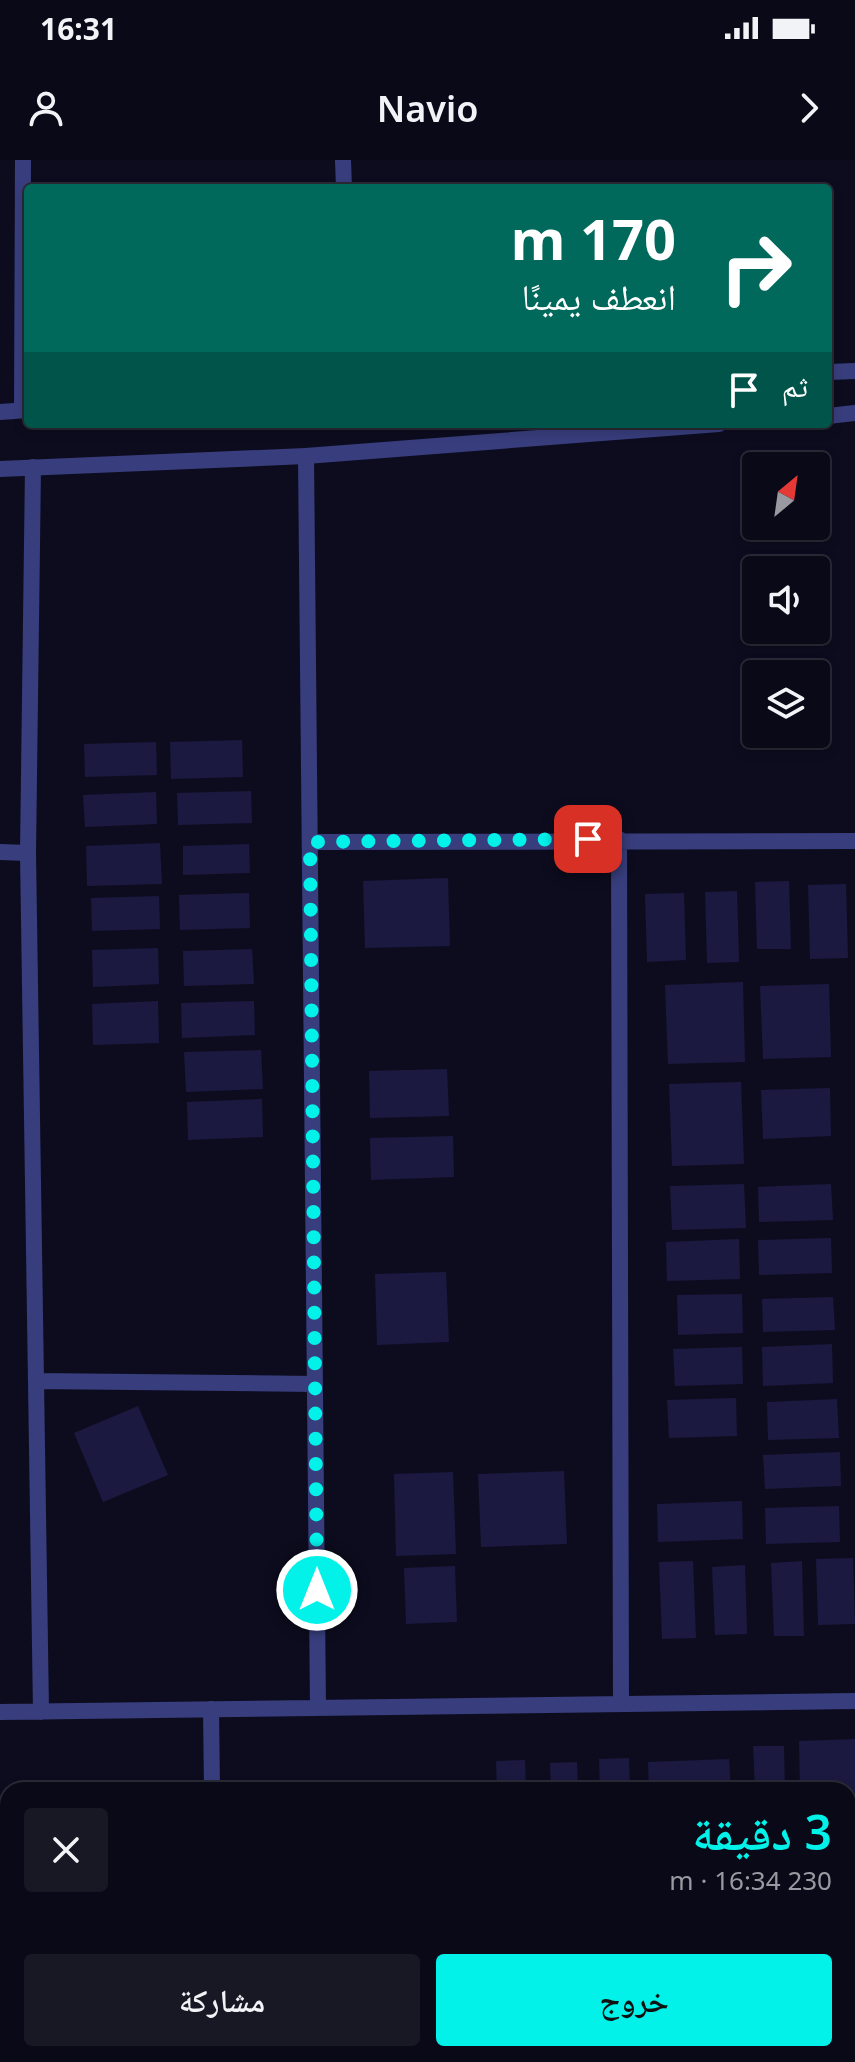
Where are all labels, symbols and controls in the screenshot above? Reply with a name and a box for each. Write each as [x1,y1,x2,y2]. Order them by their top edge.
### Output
text: 16:31 [40,8,117,49]
text: Navio [377,84,478,133]
icon: person [24,86,68,130]
icon: forward [787,86,831,130]
text: 170 m [511,200,676,276]
icon: right [704,216,808,320]
text: انعطف يمينًا [521,272,676,321]
text: ثم [782,365,808,406]
icon: arrive [722,368,766,412]
north arrow [742,452,830,540]
map controls [742,452,830,748]
button: sound [742,556,830,644]
button: layers [742,660,830,748]
pin [554,805,622,873]
icon: arrive [566,817,610,861]
position arrow [275,1548,359,1632]
text: 3 دقيقة [692,1799,832,1864]
button: close [24,1808,108,1892]
text: 230 m · 16:34 [669,1862,832,1898]
button: مشاركة [24,1954,420,2046]
button: خروج [436,1954,832,2046]

